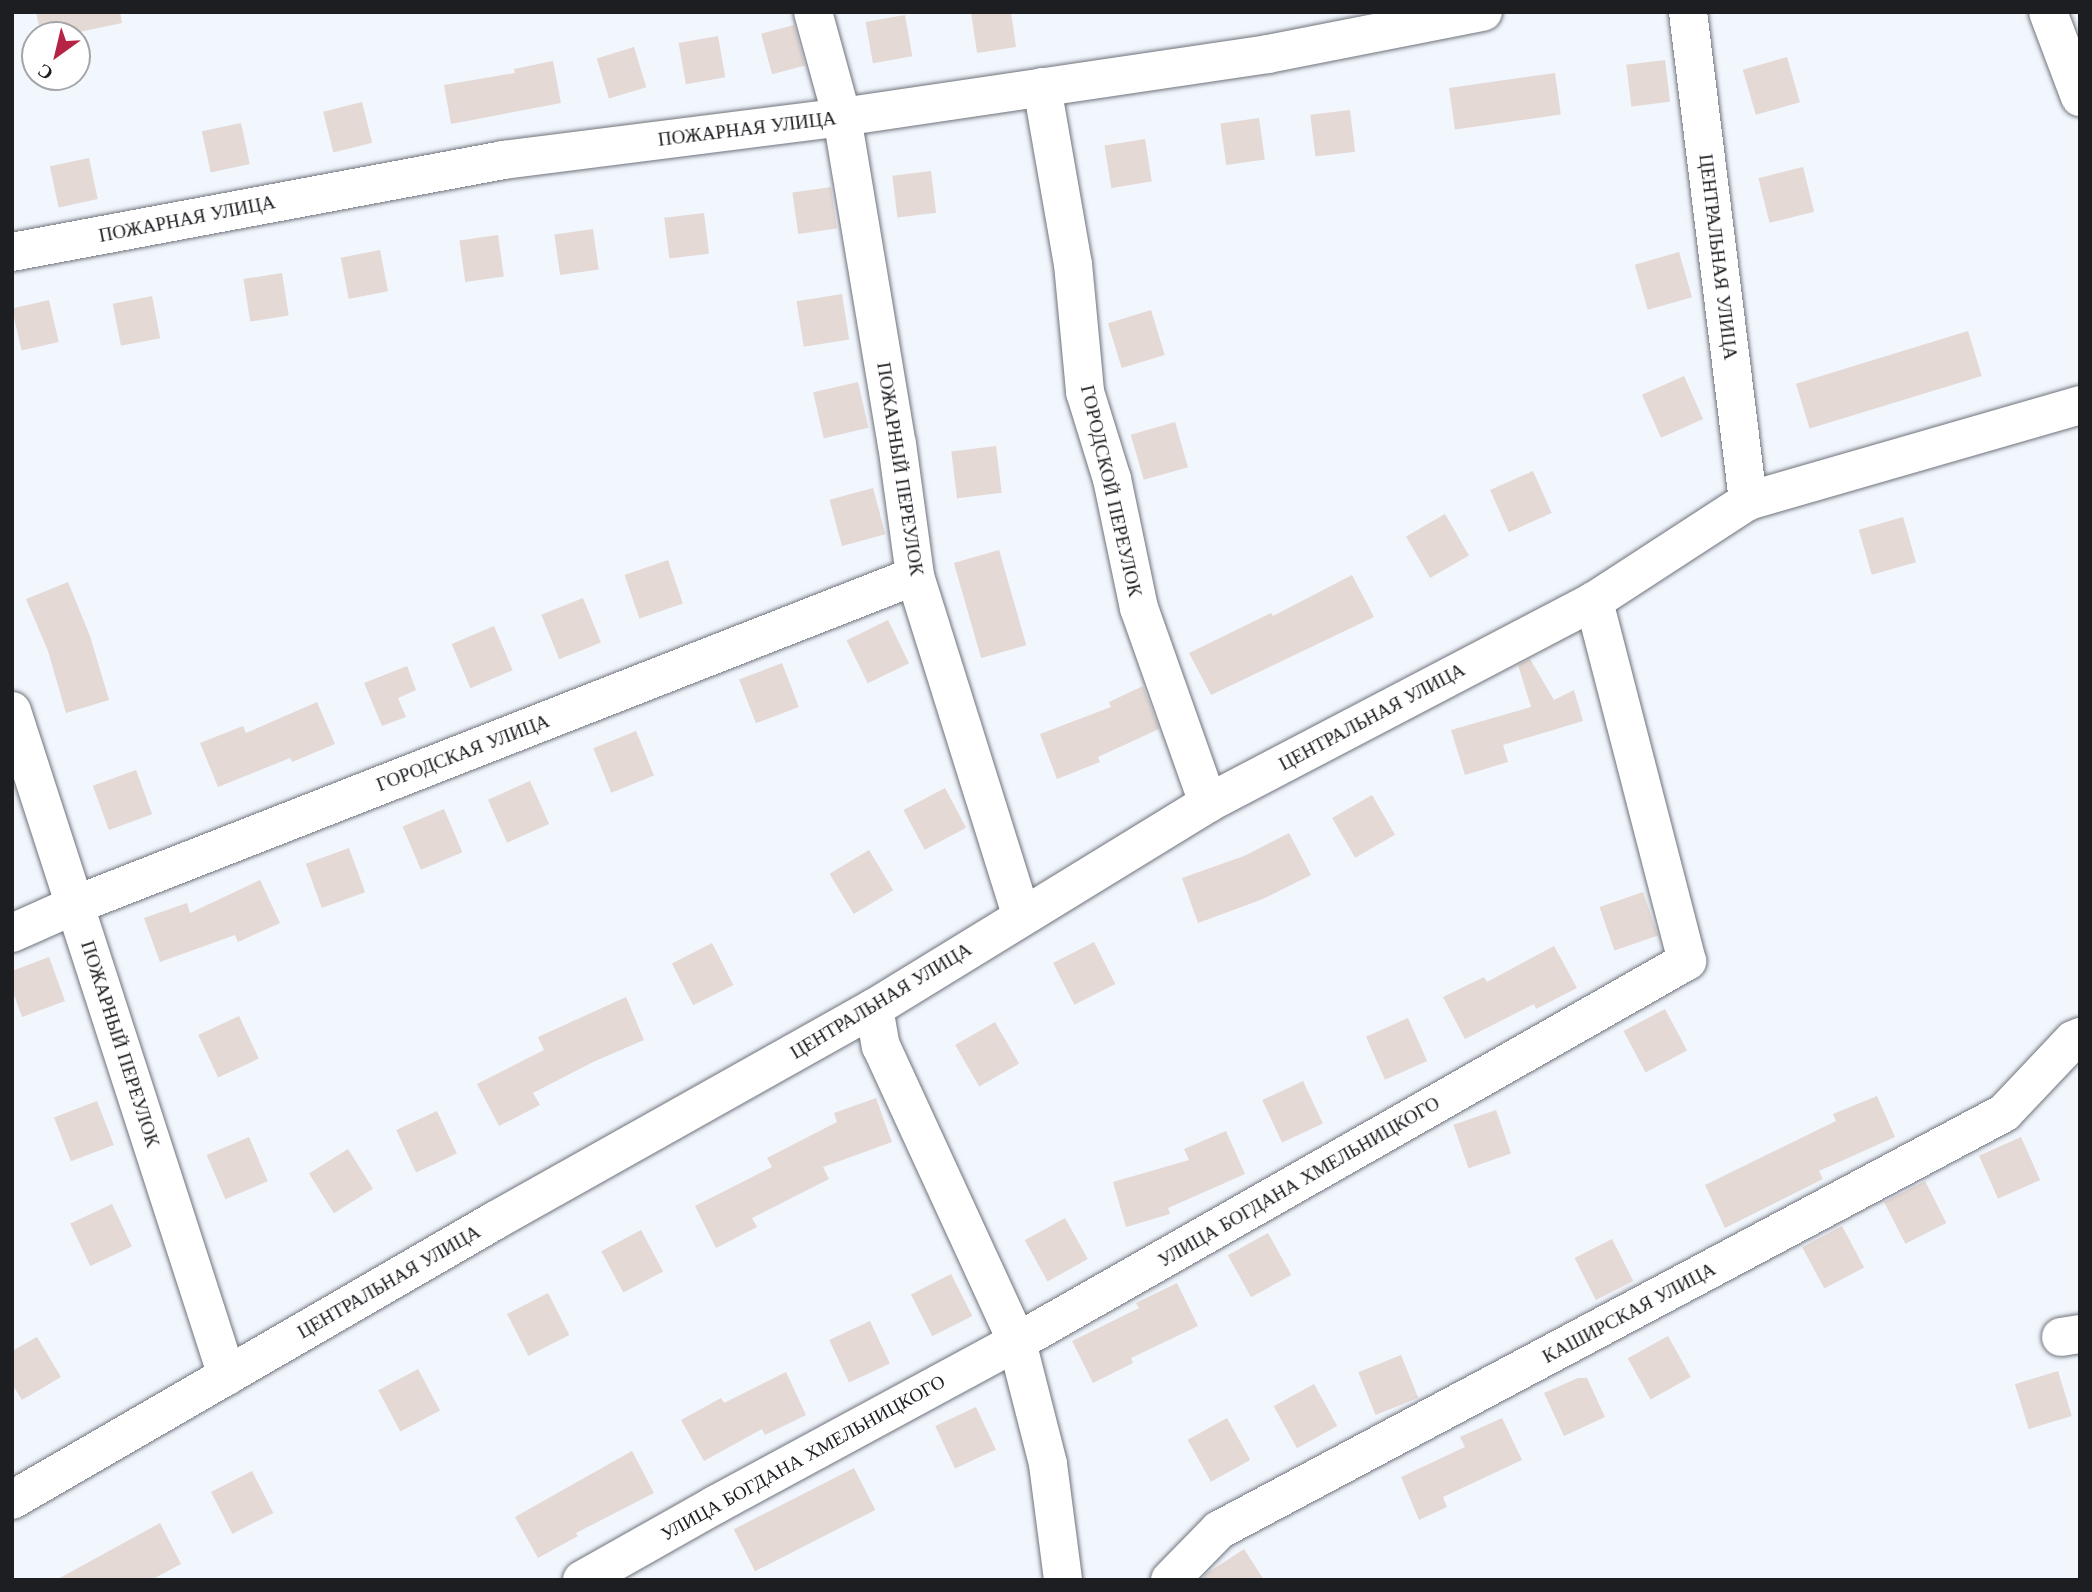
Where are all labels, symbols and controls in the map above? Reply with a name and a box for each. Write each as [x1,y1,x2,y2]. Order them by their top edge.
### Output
north arrow [21,21,91,91]
text: С [33,59,57,86]
street label: ПОЖАРНАЯ УЛИЦА [657,107,837,151]
street label: ЦЕНТРАЛЬНАЯ УЛИЦА [1694,153,1742,361]
street label: ПОЖАРНАЯ УЛИЦА [97,191,277,247]
street label: ПОЖАРНЫЙ ПЕРЕУЛОК [872,361,928,577]
street label: ГОРОДСКОЙ ПЕРЕУЛОК [1076,383,1146,599]
street label: ЦЕНТРАЛЬНАЯ УЛИЦА [1275,658,1469,776]
street label: ГОРОДСКАЯ УЛИЦА [373,710,553,796]
street label: ПОЖАРНЫЙ ПЕРЕУЛОК [76,938,164,1150]
street label: ЦЕНТРАЛЬНАЯ УЛИЦА [786,938,976,1064]
street label: УЛИЦА БОГДАНА ХМЕЛЬНИЦКОГО [1154,1092,1444,1272]
street label: ЦЕНТРАЛЬНАЯ УЛИЦА [294,1220,484,1344]
street label: КАШИРСКАЯ УЛИЦА [1539,1258,1719,1368]
street label: УЛИЦА БОГДАНА ХМЕЛЬНИЦКОГО [657,1370,949,1546]

